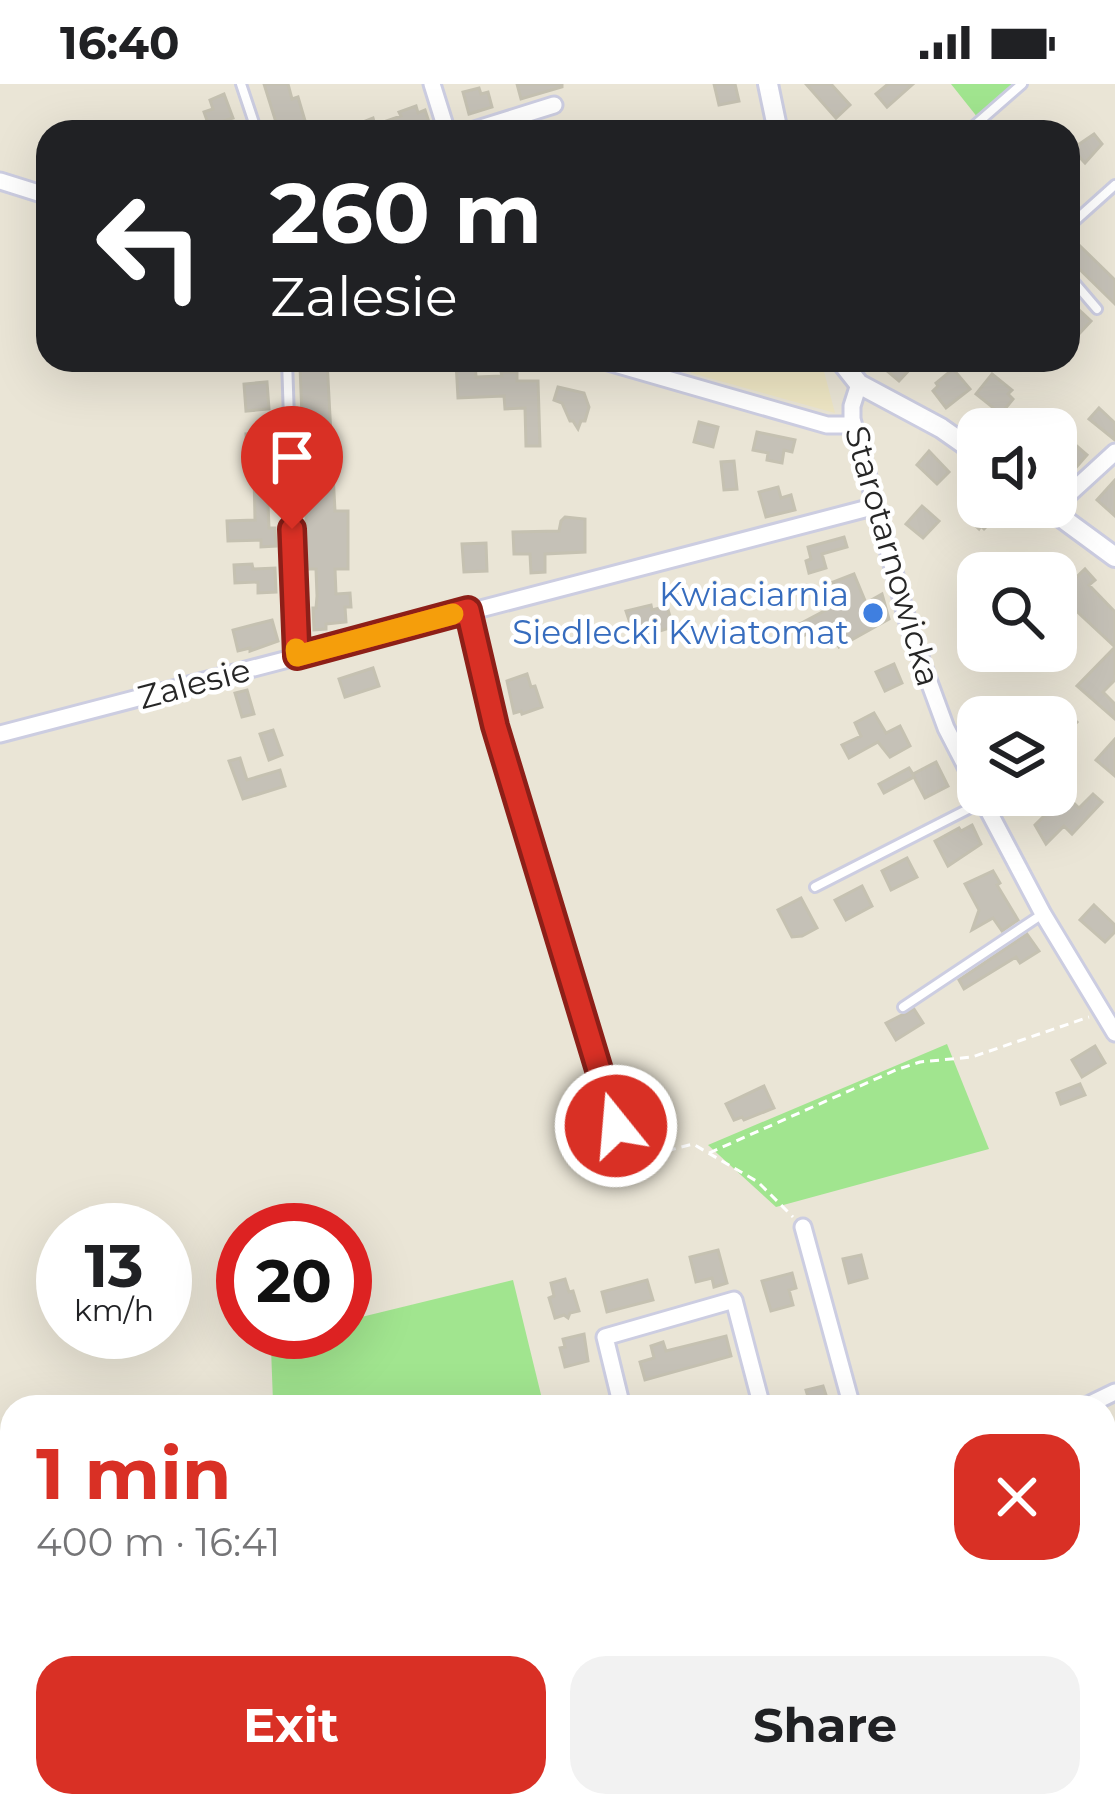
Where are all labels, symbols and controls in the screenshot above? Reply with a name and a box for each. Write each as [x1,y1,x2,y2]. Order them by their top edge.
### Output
text: 16:40 [60,15,180,70]
text: 260 m [270,162,542,264]
icon: left [72,168,228,324]
text: Zalesie [270,264,458,330]
pin [241,406,343,529]
map controls [957,408,1077,816]
button: sound [957,408,1077,528]
street label: Starotarnowicka [837,421,949,691]
icon: arrive [259,424,325,490]
button: search [957,552,1077,672]
place label: Kwiaciarnia Siedlecki Kwiatomat [512,574,849,652]
marker: Kwiaciarnia Siedlecki Kwiatomat [860,600,886,626]
street label: Zalesie [133,649,255,717]
button: layers [957,696,1077,816]
position arrow [553,1063,679,1189]
speed limit sign: 20 [216,1203,372,1359]
text: 13 [84,1229,144,1302]
text: km/h [74,1292,154,1329]
text: 1 min [36,1429,232,1517]
button: close [954,1434,1080,1560]
text: 400 m · 16:41 [36,1518,280,1566]
button: Exit [36,1656,546,1794]
button: Share [570,1656,1080,1794]

